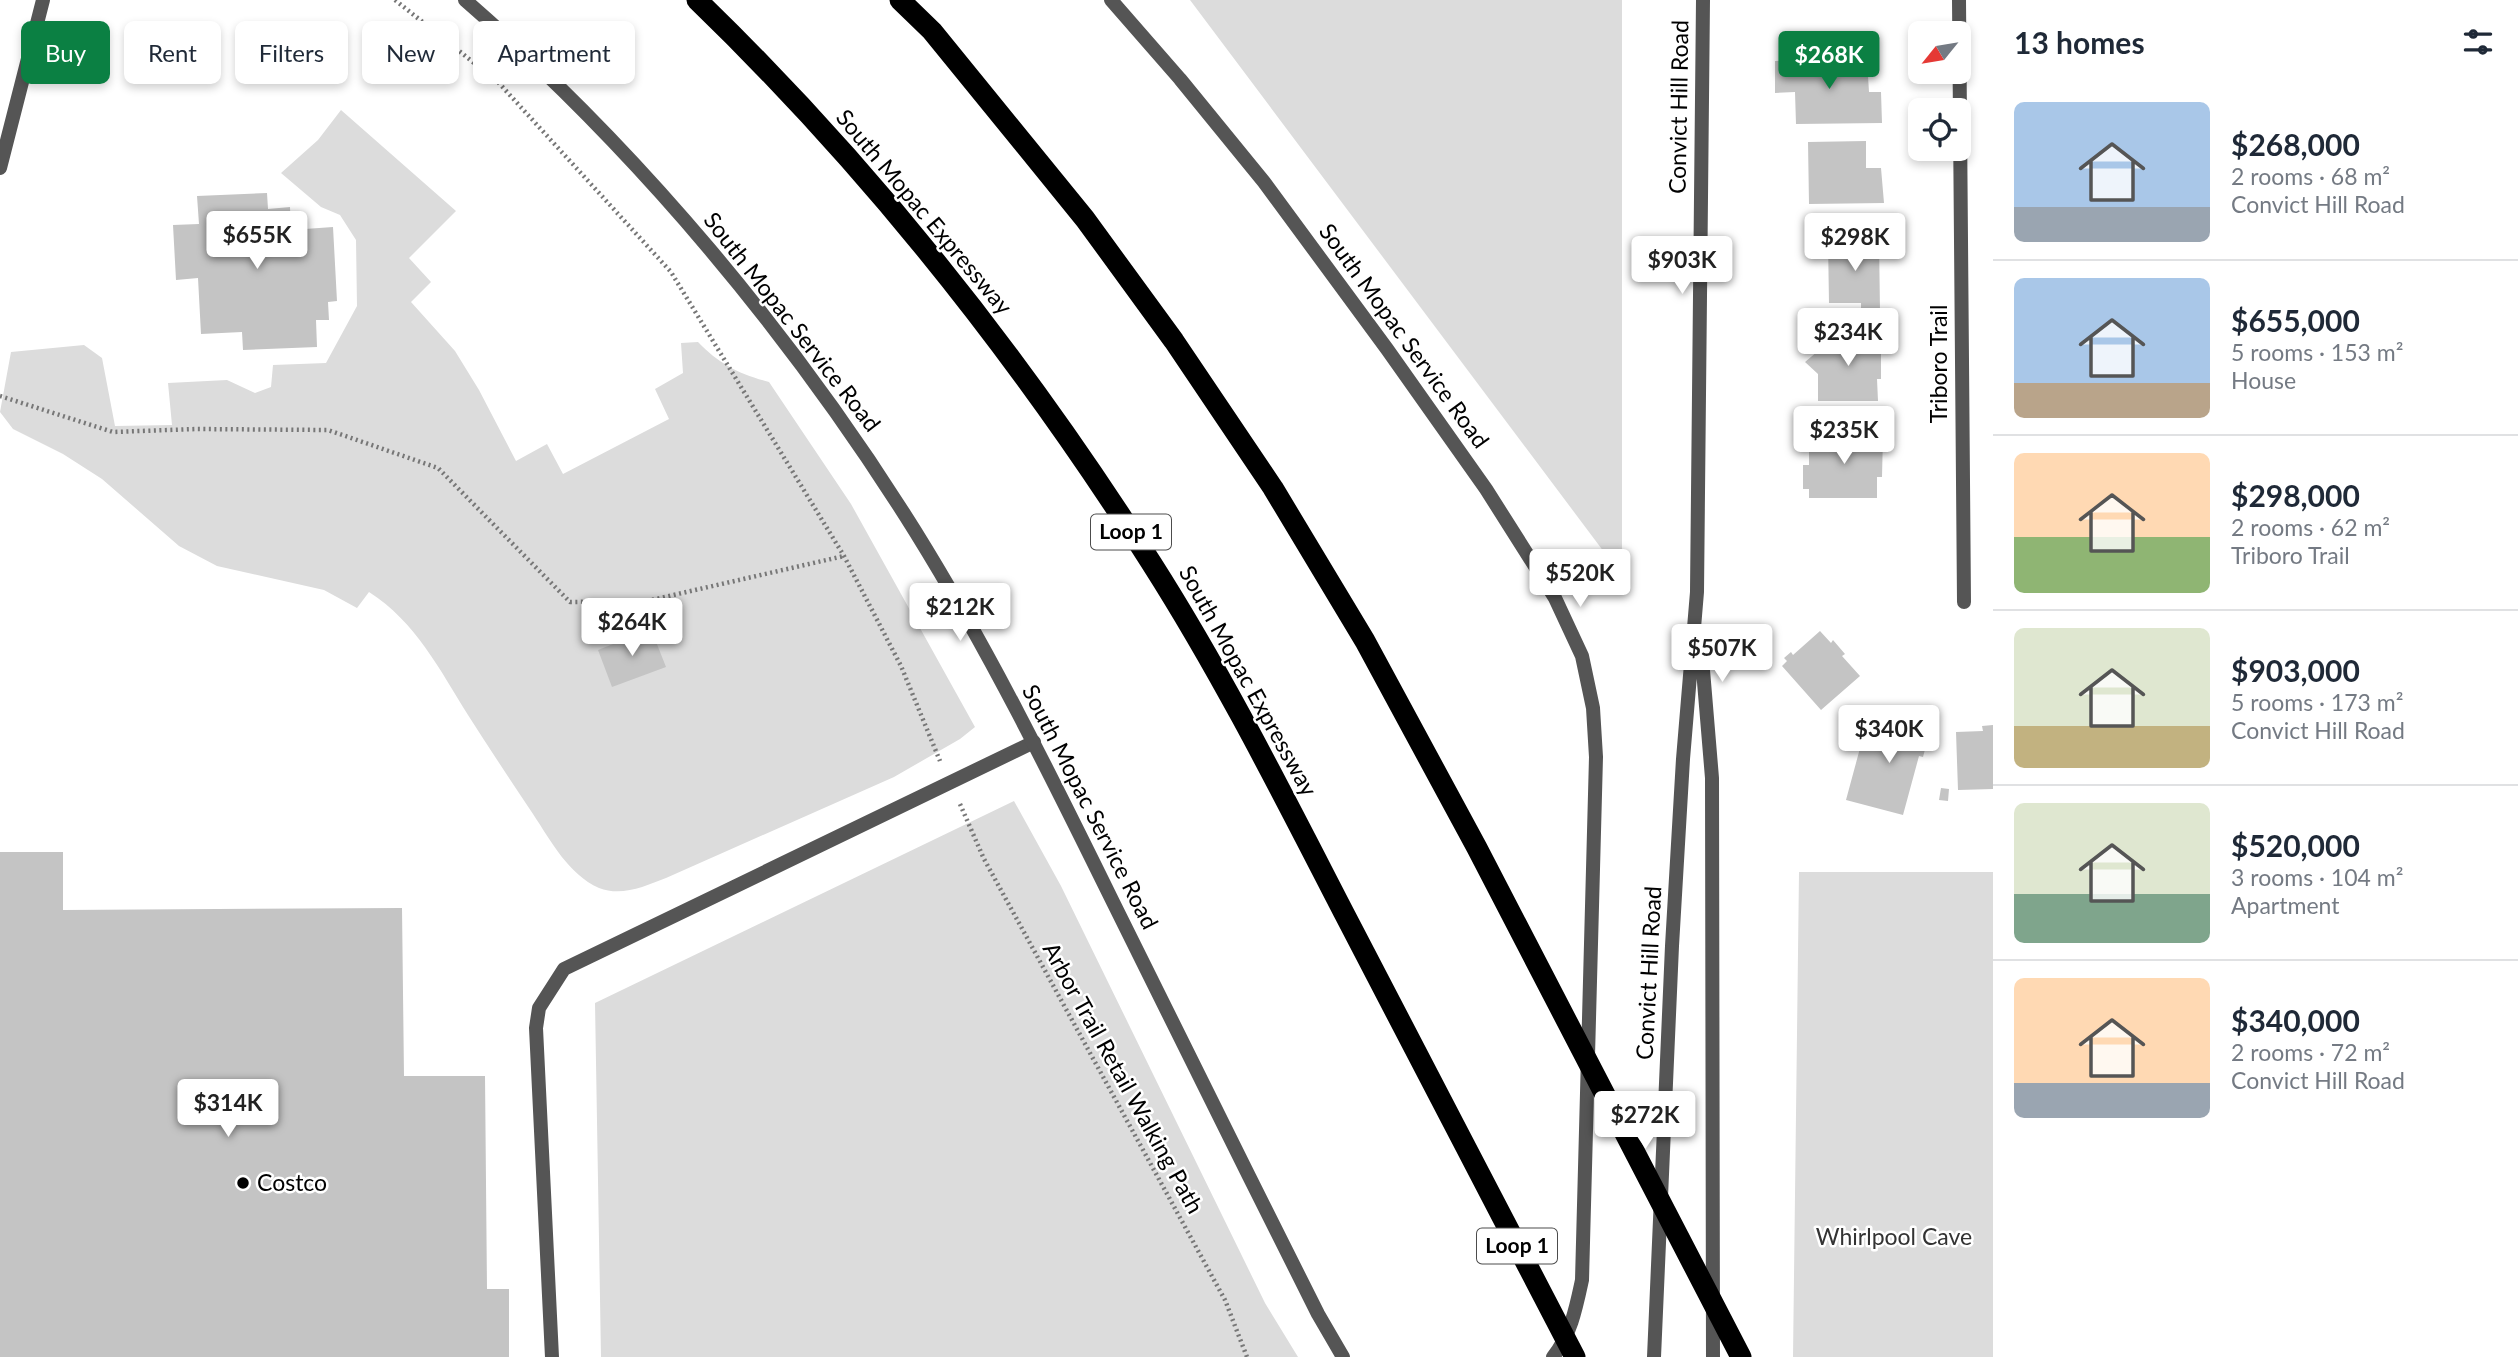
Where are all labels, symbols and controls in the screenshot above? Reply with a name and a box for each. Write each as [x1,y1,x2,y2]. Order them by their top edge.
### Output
street label: Convict Hill Road [1662,20,1694,194]
chip: Buy [21,21,110,84]
chip: Rent [124,21,221,84]
chip: Filters [235,21,348,84]
chip: New [362,21,459,84]
chip: Apartment [473,21,635,84]
north arrow [1908,21,1970,84]
map controls [1908,21,1971,161]
icon: filters [2459,23,2497,61]
text: 13 homes [2014,24,2145,60]
pin: $268K [1780,32,1878,91]
text: $268K [1794,40,1864,68]
button: locate [1908,98,1971,161]
street label: South Mopac Expressway [831,103,1019,320]
text: $268,000 [2231,126,2360,162]
icon: home [2070,130,2154,214]
text: 2 rooms · 68 m² [2231,162,2390,190]
text: Convict Hill Road [2231,190,2405,218]
street label: South Mopac Service Road [698,206,887,437]
pin: $655K [208,212,306,271]
pin: $298K [1806,214,1904,273]
street label: South Mopac Service Road [1314,218,1496,453]
text: $655K [222,220,292,248]
text: $298K [1820,222,1890,250]
pin: $903K [1633,236,1731,296]
text: $903K [1647,245,1717,273]
text: $655,000 [2231,302,2360,338]
street label: Triboro Trail [1924,305,1952,423]
icon: home [2070,306,2154,390]
pin: $234K [1799,308,1897,368]
text: $234K [1813,317,1883,345]
text: 5 rooms · 153 m² [2231,338,2403,366]
text: House [2231,366,2296,394]
pin: $235K [1795,406,1893,466]
text: $235K [1809,415,1879,443]
text: $298,000 [2231,477,2360,513]
icon: home [2070,481,2154,565]
text: 2 rooms · 62 m² [2231,513,2390,541]
road number: Loop 1 [1091,514,1171,550]
text: Triboro Trail [2231,541,2350,569]
pin: $520K [1531,550,1629,609]
text: $520K [1545,558,1615,586]
street label: South Mopac Expressway [1174,560,1324,801]
pin: $212K [911,584,1009,643]
text: $212K [925,592,995,620]
pin: $264K [583,598,681,658]
text: $264K [597,607,667,635]
pin: $507K [1673,624,1771,684]
text: $507K [1687,633,1757,661]
text: $903,000 [2231,652,2360,688]
icon: home [2070,656,2154,740]
street label: South Mopac Service Road [1017,680,1165,933]
text: 5 rooms · 173 m² [2231,688,2403,716]
pin: $340K [1840,706,1938,765]
text: $340K [1854,714,1924,742]
text: Convict Hill Road [2231,716,2405,744]
text: $520,000 [2231,827,2360,863]
icon: home [2070,831,2154,915]
text: 3 rooms · 104 m² [2231,863,2403,891]
street label: Convict Hill Road [1629,885,1667,1061]
text: Apartment [2231,891,2339,919]
street label: Arbor Trail Retail Walking Path [1038,937,1210,1218]
text: $340,000 [2231,1002,2360,1038]
icon: home [2070,1006,2154,1090]
text: 2 rooms · 72 m² [2231,1038,2390,1066]
text: Convict Hill Road [2231,1066,2405,1094]
pin: $314K [179,1080,277,1139]
text: $314K [193,1088,263,1116]
pin: $272K [1596,1092,1694,1151]
text: $272K [1610,1100,1680,1128]
place label: Costco [257,1168,327,1196]
marker: Costco [235,1175,251,1191]
park label: Whirlpool Cave [1816,1222,1972,1250]
road number: Loop 1 [1477,1228,1557,1264]

